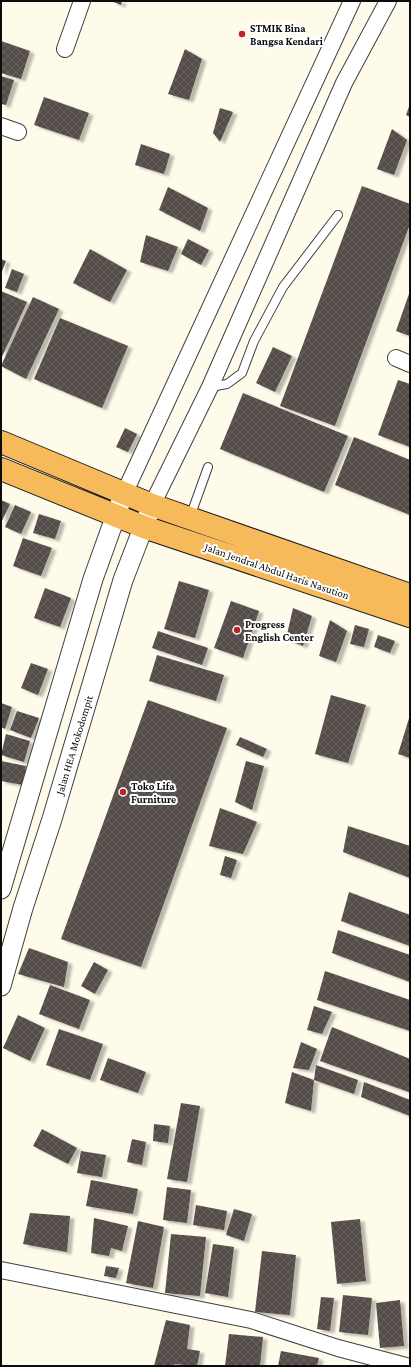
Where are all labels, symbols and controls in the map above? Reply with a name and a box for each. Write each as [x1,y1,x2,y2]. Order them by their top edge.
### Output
place label: STMIK Bina Bangsa Kendari [250,22,324,47]
marker: STMIK Bina Bangsa Kendari [237,29,247,39]
street label: Jalan Jendral Abdul Haris Nasution [202,540,351,602]
place label: Progress English Center [245,618,314,643]
marker: Progress English Center [232,625,242,635]
street label: Jalan HEA Mokodompit [53,693,96,797]
place label: Toko Lifa Furniture [131,780,176,805]
marker: Toko Lifa Furniture [118,787,128,797]

